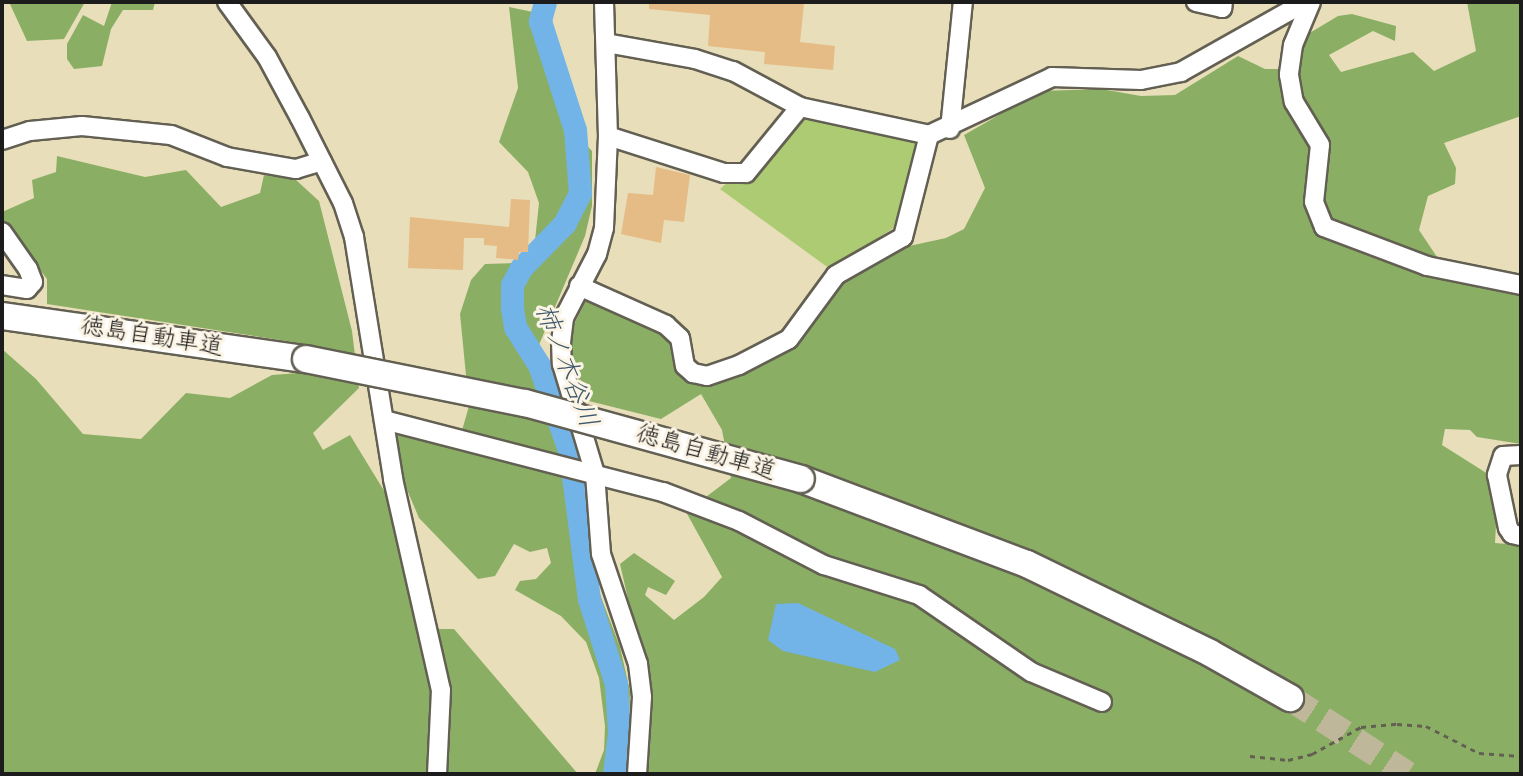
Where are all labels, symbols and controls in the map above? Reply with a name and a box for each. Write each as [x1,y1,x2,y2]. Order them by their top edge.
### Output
water label: 柿ノ木谷川 [528,300,604,432]
street label: 徳島自動車道 [79,311,225,361]
street label: 徳島自動車道 [633,418,779,486]

